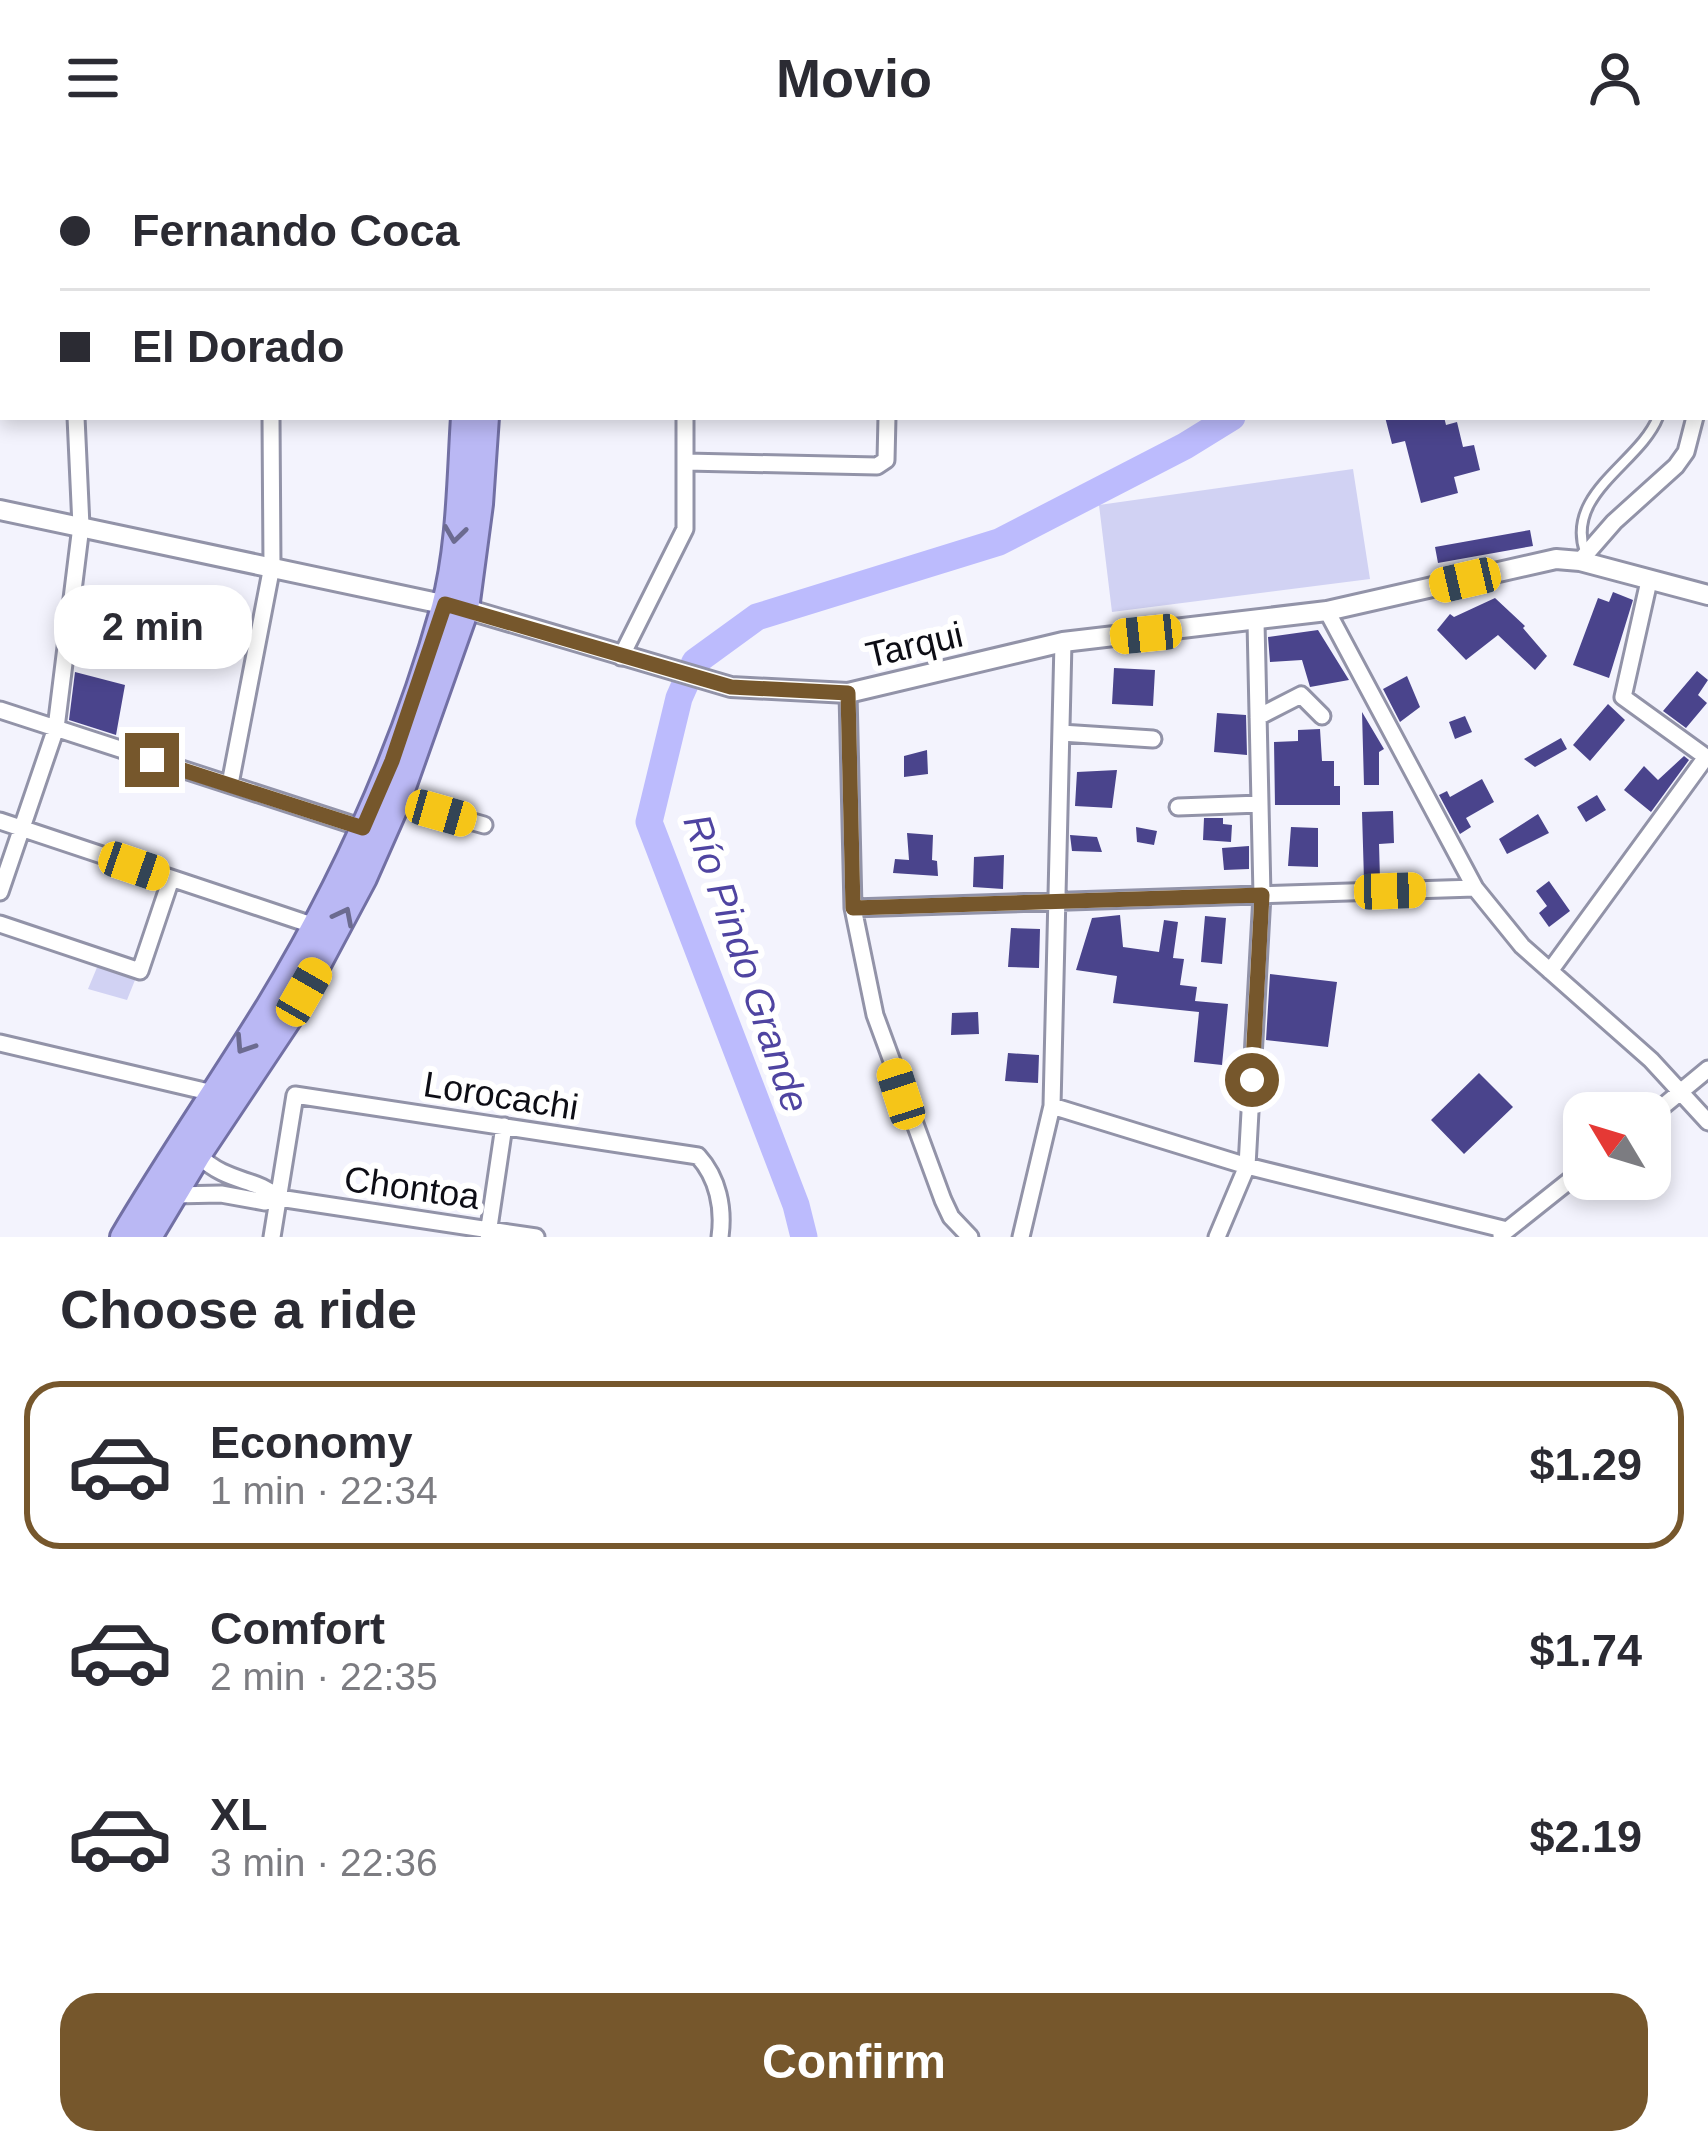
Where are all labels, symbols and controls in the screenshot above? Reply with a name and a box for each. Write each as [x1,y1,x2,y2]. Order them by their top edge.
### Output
icon: menu [60,45,126,111]
icon: person [1582,45,1648,111]
text: Movio [776,48,932,108]
text: Fernando Coca [132,205,460,256]
text: El Dorado [132,321,345,372]
one-way arrow [442,524,468,543]
car [1426,554,1504,606]
callout: 2 min [53,586,251,670]
text: 2 min [102,605,204,648]
car [1108,612,1184,656]
street label: Tarqui [862,613,966,675]
route end [125,733,179,787]
car [401,786,481,840]
water label: Río Pindo Grande [675,809,818,1118]
car [94,837,174,895]
car [1353,872,1427,910]
one-way arrow [329,907,352,929]
car [270,952,338,1032]
one-way arrow [236,1032,258,1054]
route start [1225,1053,1279,1107]
car [873,1054,929,1134]
street label: Lorocachi [421,1063,581,1128]
north arrow [1563,1092,1671,1200]
map controls [1563,1092,1671,1200]
street label: Chontoa [342,1158,483,1217]
text: Choose a ride [60,1279,417,1339]
icon: car [66,1411,174,1519]
text: Economy [210,1417,413,1468]
text: $1.29 [1529,1439,1642,1490]
text: 1 min · 22:34 [210,1469,438,1512]
icon: car [66,1597,174,1705]
text: Comfort [210,1603,385,1654]
text: $1.74 [1529,1625,1642,1676]
text: 2 min · 22:35 [210,1655,438,1698]
icon: car [66,1783,174,1891]
text: XL [210,1789,268,1840]
text: $2.19 [1529,1811,1642,1862]
text: 3 min · 22:36 [210,1841,438,1884]
button: Confirm [60,1993,1648,2131]

